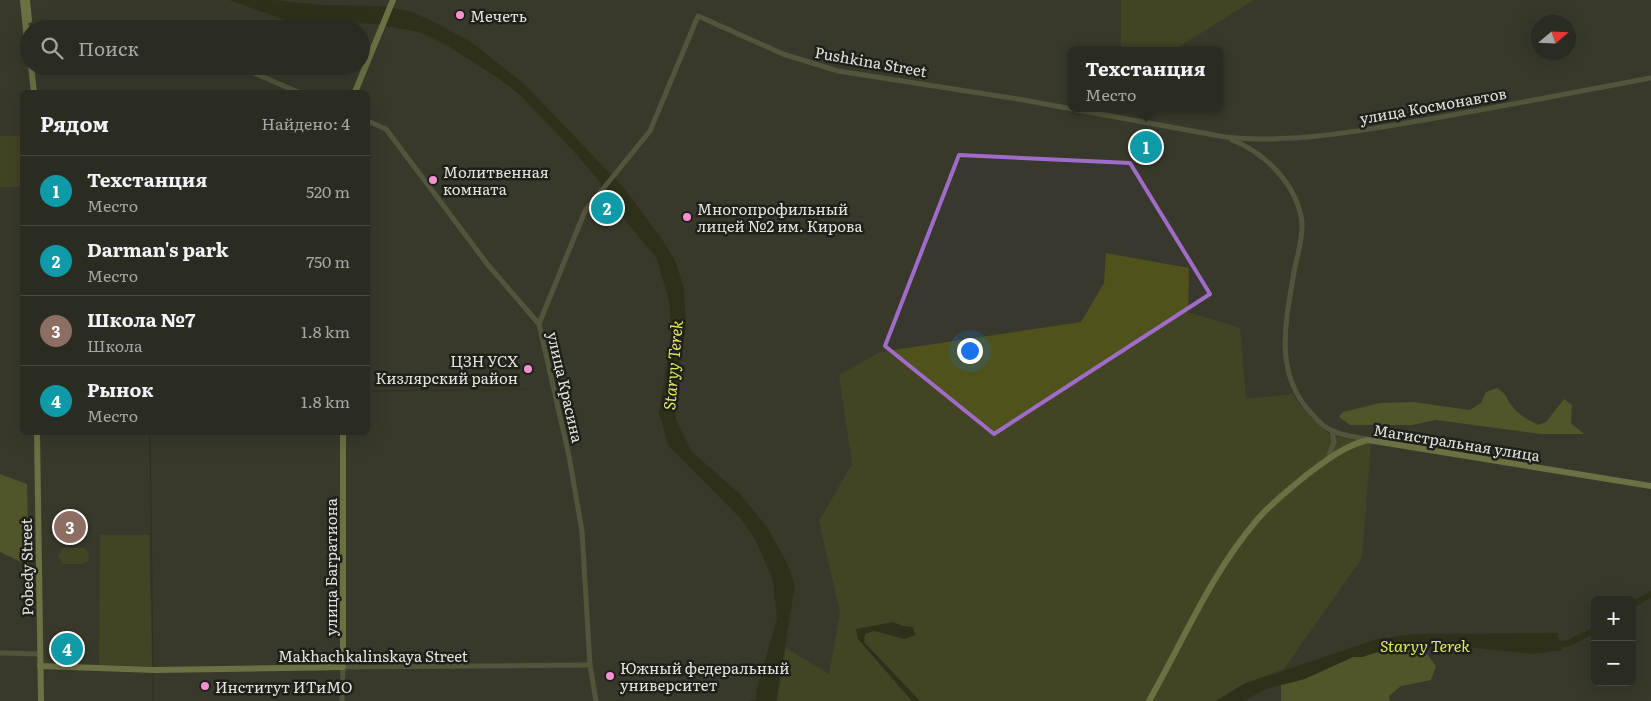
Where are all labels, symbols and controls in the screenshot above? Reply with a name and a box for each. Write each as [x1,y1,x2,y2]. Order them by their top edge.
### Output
place label: Мечеть [470,4,527,27]
marker: Мечеть [454,9,466,21]
north arrow [1531,15,1576,60]
search box [20,20,370,75]
icon: search [38,34,66,62]
text: Поиск [78,34,139,62]
street label: Pushkina Street [813,40,929,82]
popup [1068,47,1223,112]
text: Техстанция [1085,54,1206,82]
street label: улица Космонавтов [1358,81,1508,129]
text: Место [1085,82,1136,106]
text: Рядом [40,107,109,138]
text: Найдено: 4 [262,111,350,135]
pin: 1 [1130,128,1162,166]
place label: Молитвенная комната [443,160,549,200]
text: Техстанция [87,165,207,193]
marker: Молитвенная комната [427,174,439,186]
text: 1 [53,179,59,203]
text: 520 m [306,179,350,203]
pin: 2 [591,189,623,227]
text: Место [87,193,138,217]
place label: Многопрофильный лицей №2 им. Кирова [697,197,863,237]
marker: Многопрофильный лицей №2 им. Кирова [681,211,693,223]
text: Darman's park [87,235,228,263]
text: 2 [52,249,60,273]
text: 750 m [306,249,350,273]
text: Место [87,263,138,287]
text: Школа №7 [87,305,195,333]
text: 3 [52,319,60,343]
text: 1.8 km [301,319,350,343]
water label: Staryy Terek [656,319,688,411]
street label: улица Красина [542,329,590,446]
text: Школа [87,333,143,357]
your location [957,338,983,364]
place label: ЦЗН УСХ Кизлярский район [375,349,518,389]
marker: ЦЗН УСХ Кизлярский район [522,363,534,375]
text: Рынок [87,375,154,403]
text: 4 [51,389,61,413]
text: 1.8 km [301,389,350,413]
text: Место [87,403,138,427]
street label: Магистральная улица [1372,417,1543,467]
street label: улица Багратиона [319,497,342,636]
pin: 3 [54,508,86,546]
street label: Pobedy Street [14,518,38,616]
map controls [1591,596,1636,686]
button: + [1591,596,1636,641]
pin: 4 [51,630,83,668]
water label: Staryy Terek [1380,633,1470,657]
button: − [1591,641,1636,686]
street label: Makhachkalinskaya Street [278,644,468,667]
place label: Южный федеральный университет [620,656,790,696]
marker: Южный федеральный университет [604,670,616,682]
place label: Институт ИТиМО [215,675,352,698]
marker: Институт ИТиМО [199,680,211,692]

